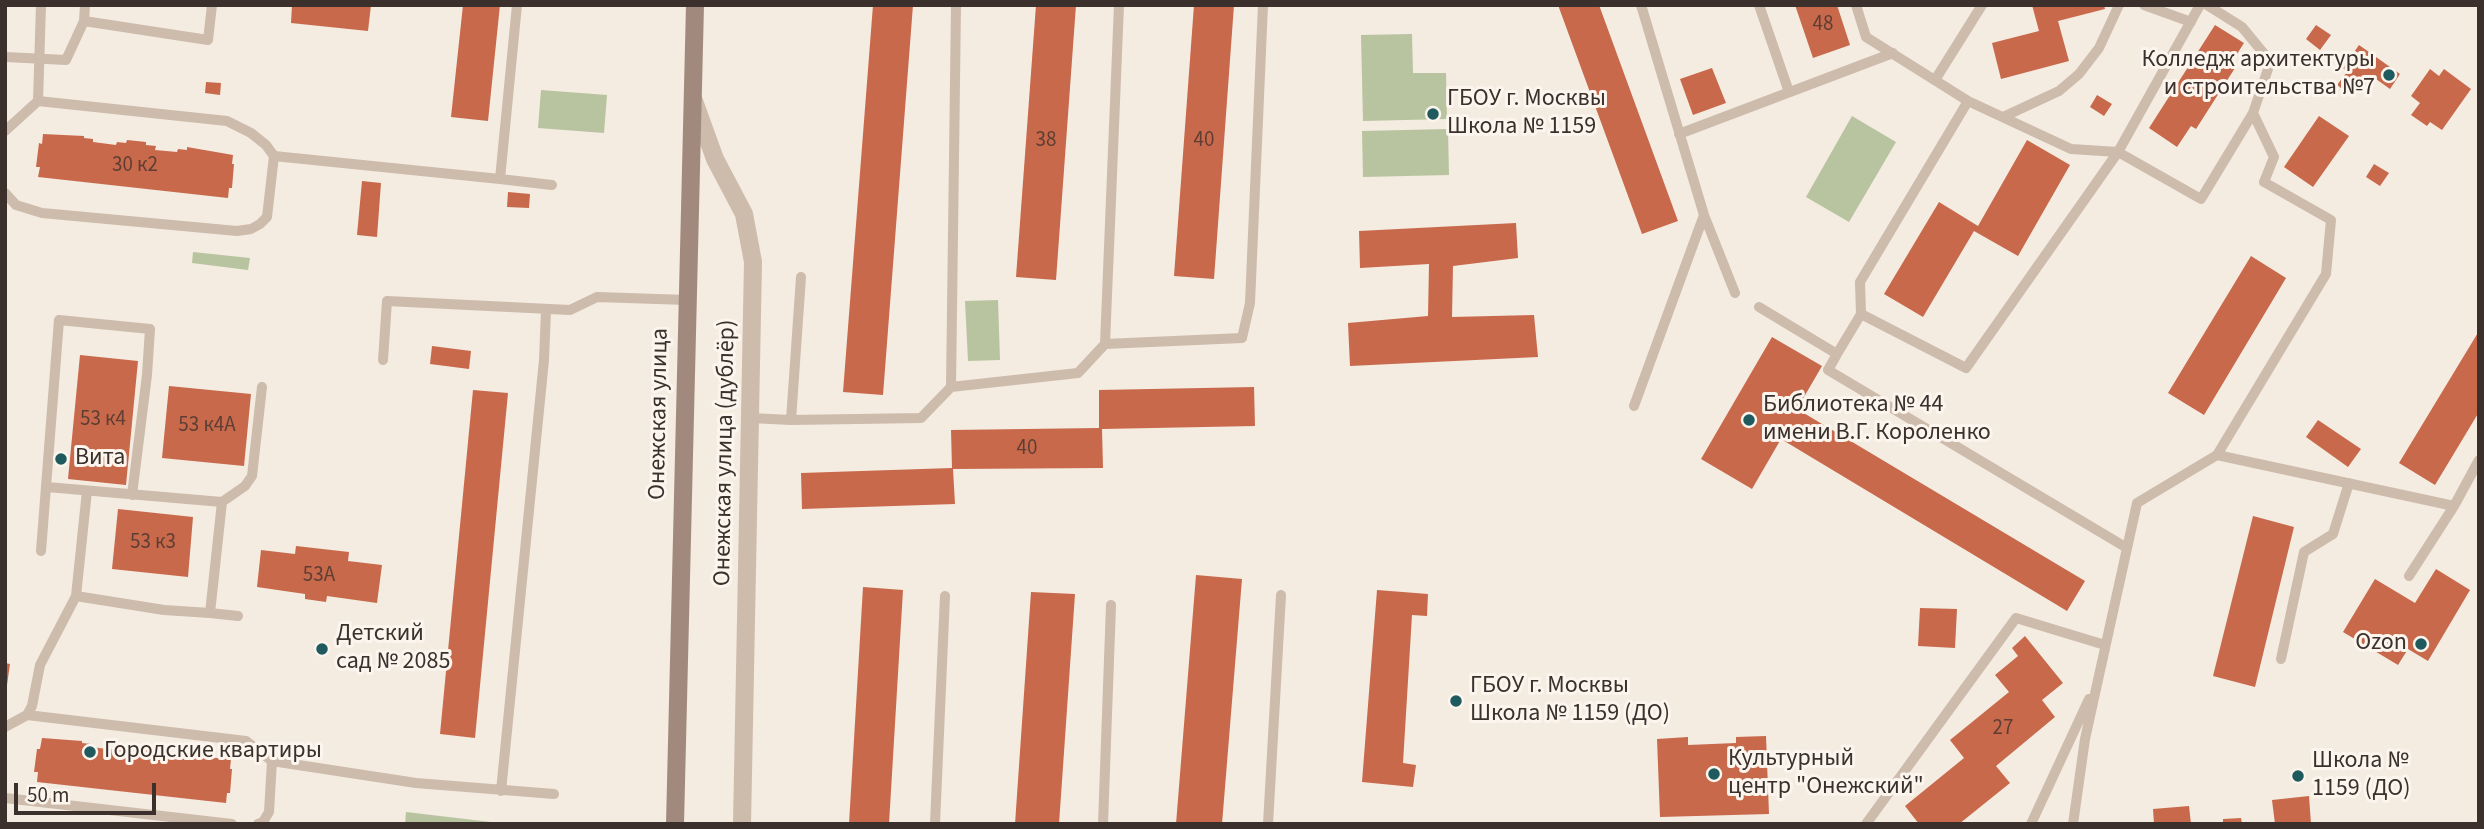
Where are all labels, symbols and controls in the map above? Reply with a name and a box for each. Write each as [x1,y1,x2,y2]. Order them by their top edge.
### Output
house number: 48 [1813,12,1833,38]
place label: Колледж архитектуры и строительства №7 [2142,47,2375,103]
marker: Колледж архитектуры и строительства №7 [2381,67,2397,83]
place label: ГБОУ г. Москвы Школа № 1159 [1447,86,1606,142]
marker: ГБОУ г. Москвы Школа № 1159 [1425,106,1441,122]
house number: 38 [1036,128,1056,154]
house number: 40 [1194,128,1214,154]
house number: 30 к2 [112,153,158,179]
street label: Онежская улица (дублёр) [709,319,743,587]
street label: Онежская улица [644,328,676,500]
place label: Библиотека № 44 имени В.Г. Короленко [1763,392,1991,448]
house number: 53 к4 [80,407,126,433]
marker: Библиотека № 44 имени В.Г. Короленко [1741,412,1757,428]
house number: 53 к4А [178,413,236,439]
house number: 40 [1017,436,1037,462]
place label: Вита [75,445,125,473]
marker: Вита [53,451,69,467]
house number: 53 к3 [130,530,176,556]
house number: 53А [303,563,335,589]
place label: Детский сад № 2085 [336,621,450,677]
place label: Ozon [2355,630,2407,658]
marker: Ozon [2413,636,2429,652]
marker: Детский сад № 2085 [314,641,330,657]
place label: ГБОУ г. Москвы Школа № 1159 (ДО) [1470,673,1670,729]
marker: ГБОУ г. Москвы Школа № 1159 (ДО) [1448,693,1464,709]
house number: 27 [1993,716,2013,742]
place label: Городские квартиры [104,738,322,766]
marker: Городские квартиры [82,744,98,760]
place label: Культурный центр "Онежский" [1728,746,1924,802]
place label: Школа № 1159 (ДО) [2312,748,2411,804]
marker: Культурный центр "Онежский" [1706,766,1722,782]
marker: Школа № 1159 (ДО) [2290,768,2306,784]
scale bar [18,770,159,814]
text: 50 m [27,780,69,810]

